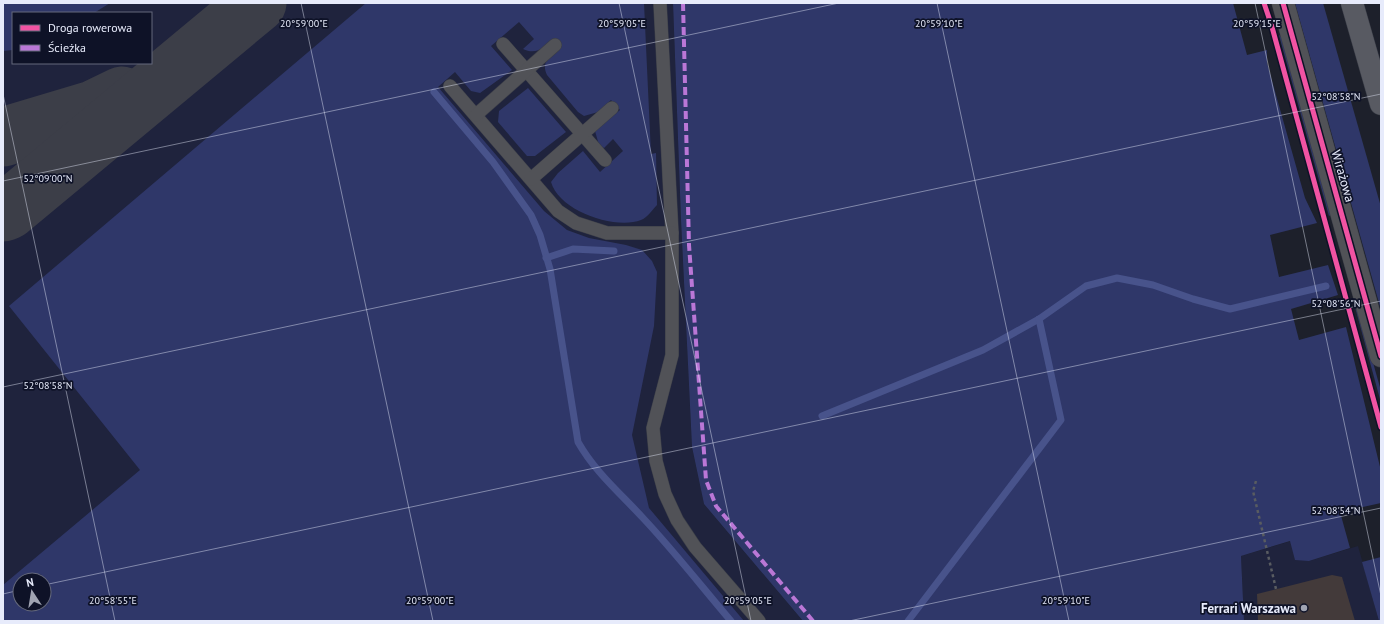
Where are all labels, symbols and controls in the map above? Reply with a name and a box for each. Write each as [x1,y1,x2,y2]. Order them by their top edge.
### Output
legend [12,12,152,64]
text: 20°59'00"E [280,17,328,30]
text: 20°59'05"E [598,17,646,30]
text: 20°59'10"E [915,17,963,30]
text: 20°59'15"E [1233,17,1281,30]
text: Droga rowerowa [48,20,132,35]
text: Ścieżka [48,40,86,55]
text: 52°08'58"N [1311,90,1361,103]
street label: Wirażowa [1327,148,1359,204]
text: 52°09'00"N [23,172,73,185]
text: 52°08'56"N [1311,297,1361,310]
text: 52°08'58"N [23,379,73,392]
text: 52°08'54"N [1311,504,1361,517]
north arrow [12,572,52,612]
text: N [25,575,35,590]
text: 20°58'55"E [89,594,137,607]
text: 20°59'00"E [406,594,454,607]
text: 20°59'05"E [724,594,772,607]
text: 20°59'10"E [1042,594,1090,607]
place label: Ferrari Warszawa [1201,600,1296,617]
marker: Ferrari Warszawa [1299,603,1309,613]

